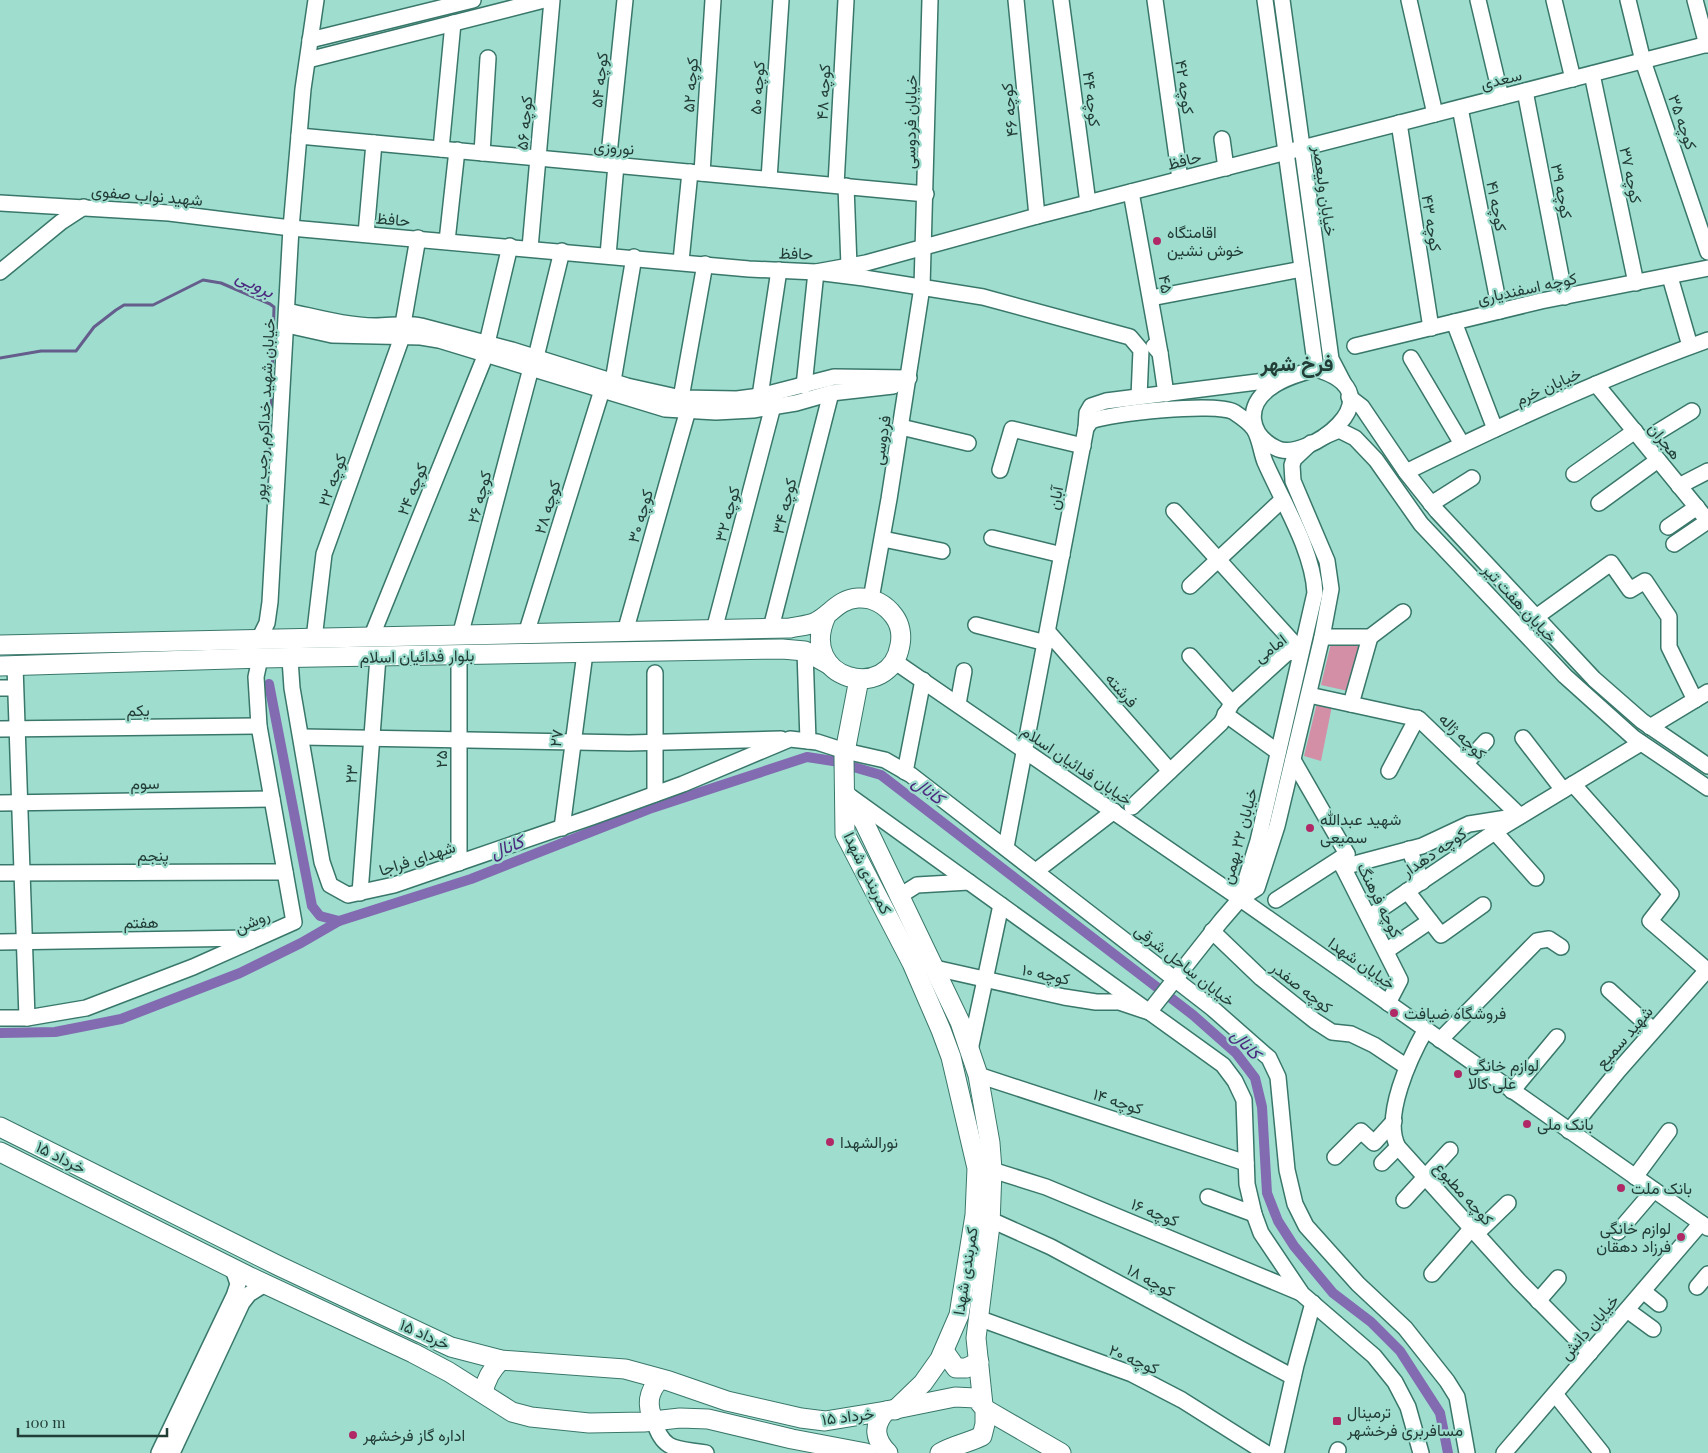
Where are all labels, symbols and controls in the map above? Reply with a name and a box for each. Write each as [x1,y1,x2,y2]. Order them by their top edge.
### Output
street label: کوچه ۵۴ [585,51,614,109]
street label: کوچه ۵۲ [677,57,704,113]
street label: کوچه ۴۲ [1169,58,1200,116]
street label: کوچه ۵۰ [744,61,771,115]
street label: سعدی [1478,63,1524,95]
street label: کوچه ۴۸ [811,64,836,120]
street label: کوچه ۴۴ [1077,70,1106,128]
street label: خیابان فردوسی [898,74,922,169]
street label: کوچه ۴۶ [995,82,1024,138]
street label: کوچه ۳۵ [1662,91,1703,153]
street label: کوچه ۵۶ [511,95,538,151]
street label: نوروزی [593,134,635,160]
street label: خیابان ولیعصر [1308,143,1342,238]
street label: حافظ [1165,145,1203,174]
street label: کوچه ۳۷ [1613,145,1648,205]
street label: کوچه ۳۹ [1545,162,1578,221]
street label: شهید نواب صفوی [90,179,204,211]
street label: کوچه ۴۱ [1480,179,1513,233]
street label: کوچه ۴۳ [1416,193,1447,253]
street label: حافظ [375,207,411,230]
place label: اقامتگاه خوش نشین [1167,221,1244,261]
marker: اقامتگاه خوش نشین [1151,235,1163,247]
street label: حافظ [778,241,814,264]
water label: برویی [232,263,279,303]
street label: کوچه اسفندیاری [1475,267,1579,310]
street label: ۴۵ [1155,273,1178,295]
street label: خیابان شهید خداکرم رجب پور [248,317,281,504]
district label: فرخ شهر [1259,348,1334,378]
street label: خیابان خرم [1512,362,1585,410]
street label: فردوسی [866,414,896,466]
street label: هجران [1643,418,1687,464]
street label: کوچه ۲۲ [312,451,353,509]
street label: کوچه ۲۴ [392,460,433,519]
street label: کوچه ۲۶ [461,468,498,526]
street label: کوچه ۳۴ [766,476,803,537]
street label: کوچه ۲۸ [528,477,567,537]
street label: آبان [1042,483,1067,511]
street label: کوچه ۳۲ [709,484,746,544]
street label: کوچه ۳۰ [622,487,659,546]
street label: خیابان هفت تیر [1477,558,1562,647]
street label: امامی [1249,628,1291,668]
street label: بلوار فدائیان اسلام [359,644,475,668]
street label: فرشته [1101,668,1143,712]
street label: یکم [126,699,150,721]
street label: کوچه ژاله [1434,708,1492,765]
street label: خیابان فدائیان اسلام [1017,720,1137,810]
street label: ۲۷ [544,728,567,748]
street label: ۲۵ [430,750,451,768]
street label: ۲۳ [339,764,362,784]
water label: کانال [908,769,952,811]
street label: سوم [130,772,160,794]
street label: خیابان ۲۲ بهمن [1216,785,1262,886]
place label: شهید عبدالله سمیعی [1320,808,1401,848]
marker: شهید عبدالله سمیعی [1304,822,1316,834]
street label: کوچه دهدار [1396,822,1471,883]
water label: کانال [486,828,530,863]
street label: کمربندی شهدا [839,828,897,918]
street label: شهدای فراجا [376,835,458,881]
street label: پنجم [137,844,169,867]
street label: کوچه فرهنگ [1351,859,1408,942]
street label: روشن [231,904,273,938]
street label: هفتم [123,911,159,933]
street label: خیابان ساحل شرقی [1130,919,1240,1011]
street label: خیابان شهدا [1324,932,1400,994]
street label: کوچه صفدر [1265,955,1337,1019]
street label: کوچه ۱۰ [1020,958,1072,991]
street label: شهید سمیع [1590,1001,1658,1074]
place label: فروشگاه ضیافت [1404,1002,1506,1024]
marker: فروشگاه ضیافت [1388,1007,1400,1019]
water label: کانال [1226,1023,1269,1066]
place label: لوازم خانگی علی کالا [1468,1054,1539,1094]
marker: لوازم خانگی علی کالا [1452,1068,1464,1080]
street label: کوچه ۱۴ [1090,1083,1146,1120]
place label: بانک ملی [1537,1113,1594,1135]
marker: بانک ملی [1521,1118,1533,1130]
place label: نورالشهدا [840,1131,898,1153]
street label: ۱۵ خرداد [32,1136,90,1179]
marker: نورالشهدا [824,1136,836,1148]
street label: کوچه مطبوع [1429,1156,1499,1230]
place label: بانک ملت [1631,1177,1692,1198]
marker: بانک ملت [1615,1182,1627,1194]
street label: کوچه ۱۶ [1127,1193,1182,1232]
place label: لوازم خانگی فرزاد دهقان [1596,1217,1671,1257]
street label: کمربندی شهدا [947,1225,983,1317]
marker: لوازم خانگی فرزاد دهقان [1675,1231,1687,1243]
street label: کوچه ۱۸ [1123,1258,1179,1303]
street label: خیابان دانش [1554,1289,1624,1364]
street label: ۱۵ خرداد [396,1313,454,1355]
street label: کوچه ۲۰ [1105,1339,1162,1380]
place label: ترمینال مسافربری فرخشهر [1346,1401,1463,1441]
street label: ۱۵ خرداد [820,1402,876,1430]
scale bar [18,1406,166,1438]
text: 100 m [25,1412,66,1432]
marker: ترمینال مسافربری فرخشهر [1331,1415,1343,1427]
place label: اداره گاز فرخشهر [362,1424,465,1446]
marker: اداره گاز فرخشهر [347,1429,359,1441]

